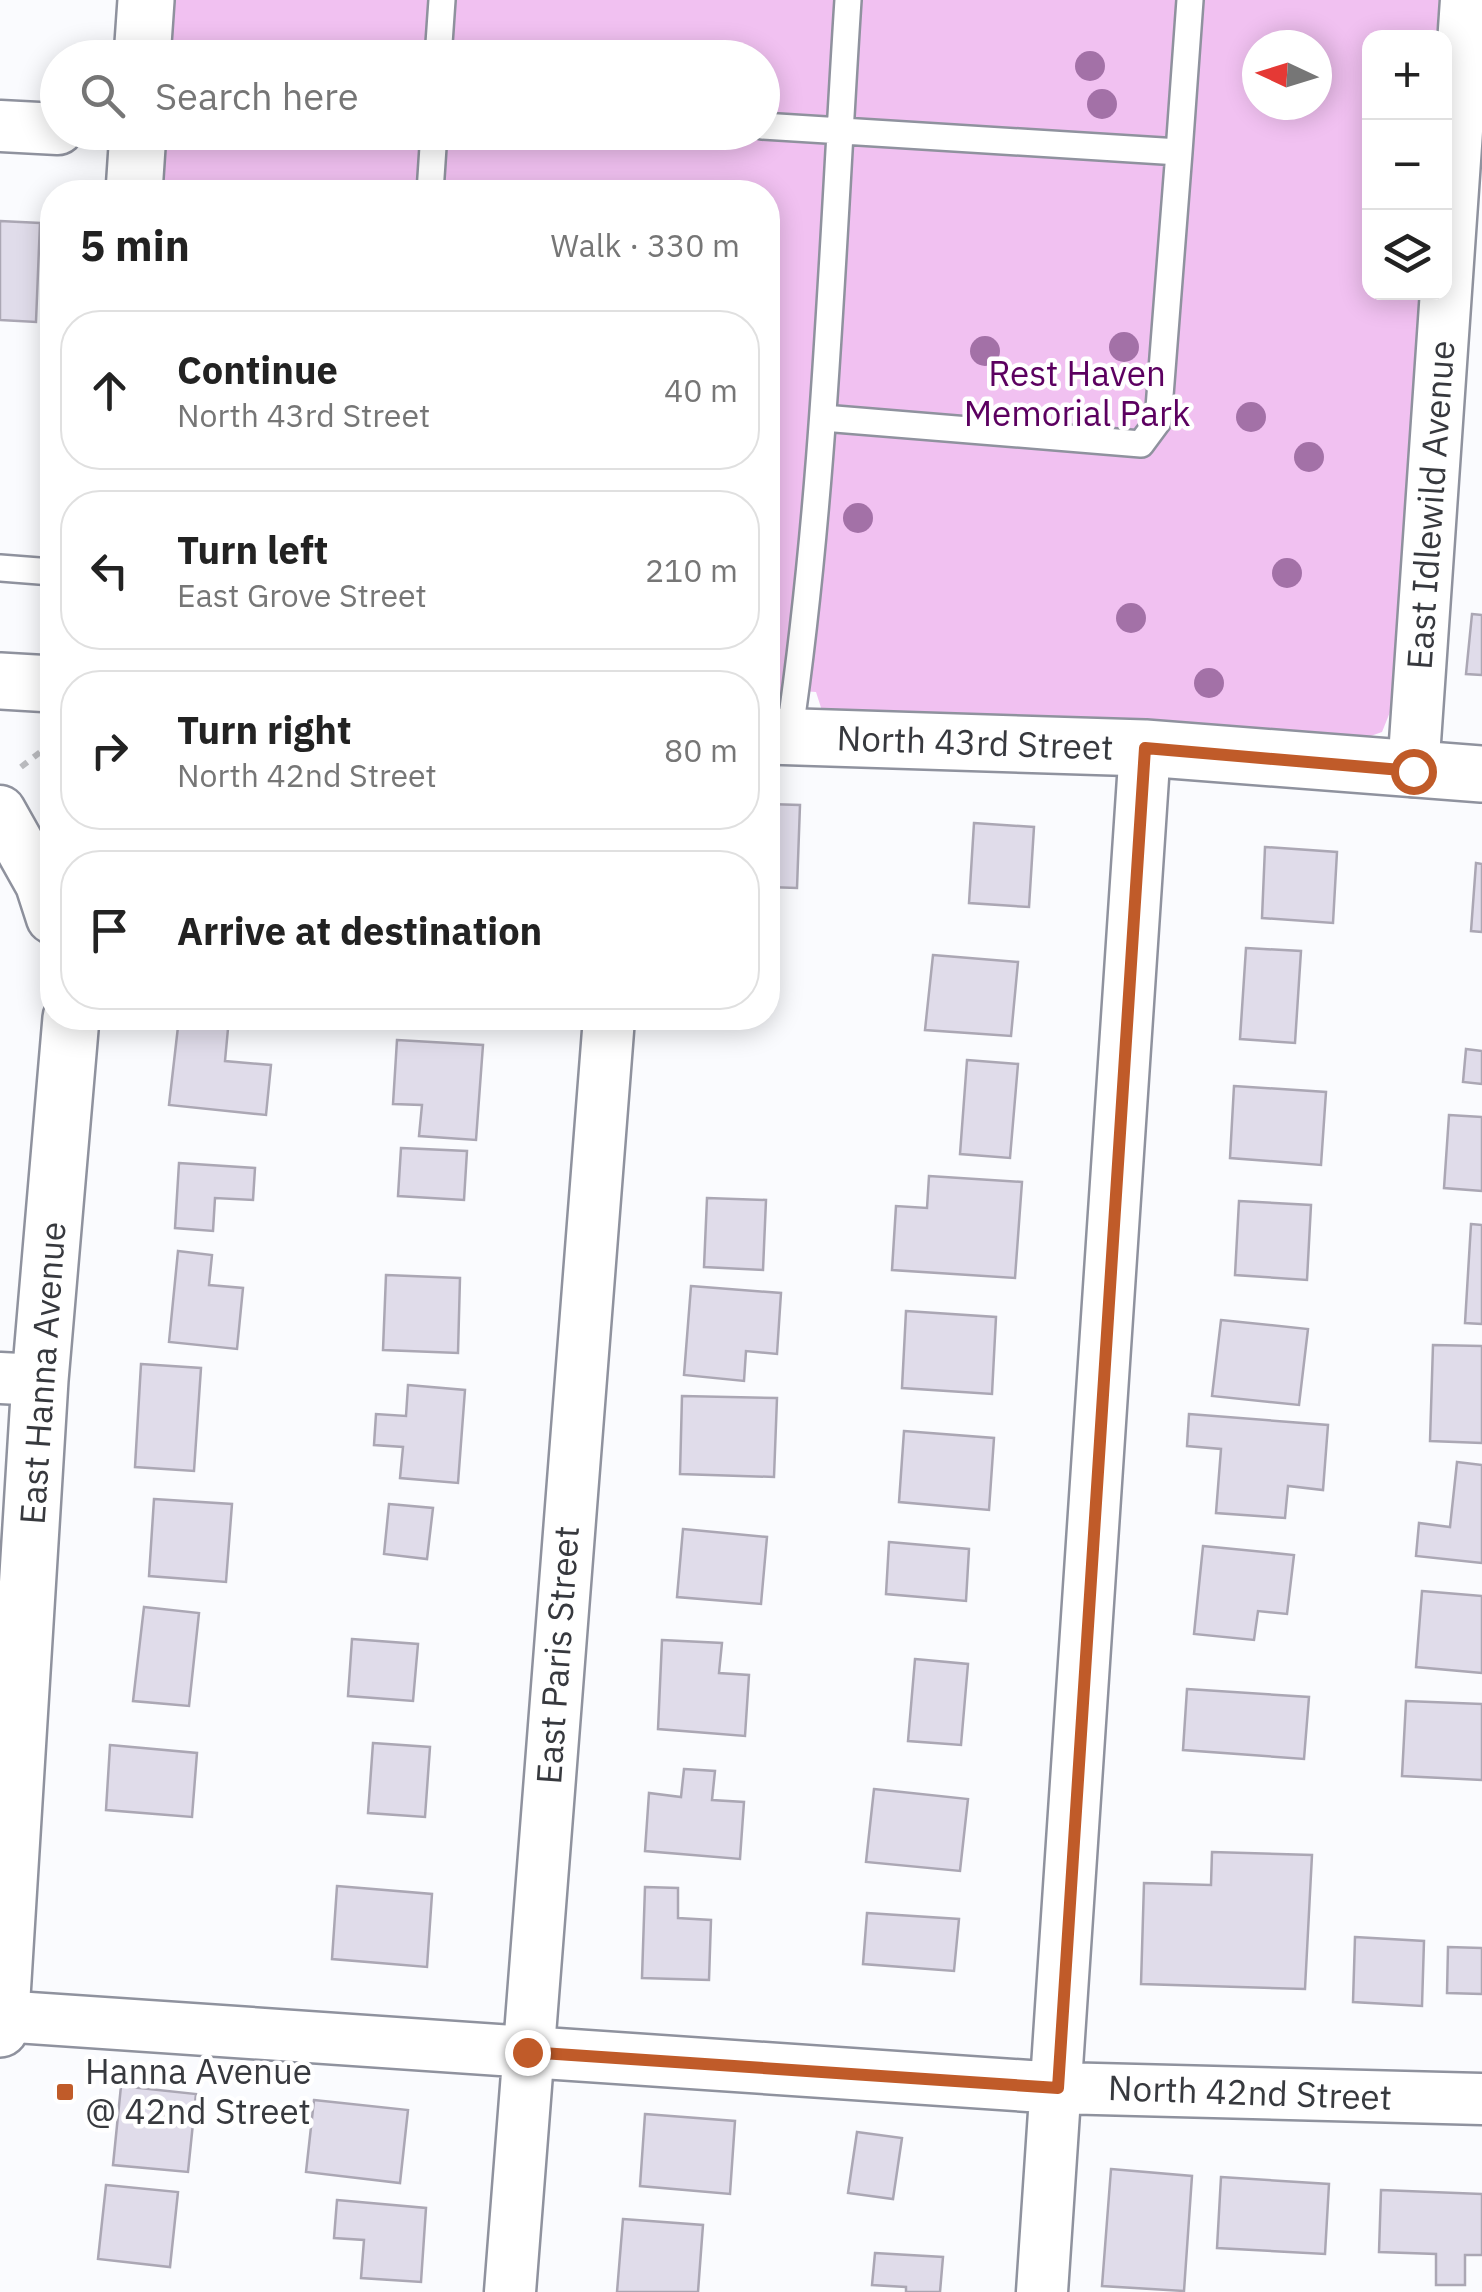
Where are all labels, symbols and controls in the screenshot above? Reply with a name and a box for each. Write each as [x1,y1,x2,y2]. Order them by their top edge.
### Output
north arrow [1242,30,1332,120]
map controls [1362,30,1452,300]
button: + [1362,30,1452,120]
search box [40,40,780,150]
icon: search [75,68,130,123]
text: Search here [155,71,359,120]
button: − [1362,120,1452,210]
button: layers [1362,210,1452,300]
text: 5 min [80,218,190,273]
text: Walk · 330 m [551,224,740,266]
street label: East Idlewild Avenue [1396,339,1464,671]
text: Continue [177,345,338,394]
park label: Rest Haven Memorial Park [964,350,1190,436]
icon: ahead [82,363,137,418]
text: 40 m [664,369,738,411]
text: North 43rd Street [177,394,430,436]
text: Turn left [177,525,328,574]
icon: left [82,543,137,598]
text: 210 m [645,549,738,591]
text: East Grove Street [177,574,427,616]
text: Turn right [177,705,352,754]
street label: North 43rd Street [836,714,1114,770]
icon: right [82,723,137,778]
text: 80 m [664,729,738,771]
route start [1391,749,1437,795]
text: North 42nd Street [177,754,437,796]
icon: arrive [82,903,137,958]
text: Arrive at destination [177,906,542,955]
street label: East Hanna Avenue [8,1220,76,1526]
street label: East Paris Street [525,1524,589,1786]
route end [505,2030,551,2076]
place label: Hanna Avenue @ 42nd Street [85,2048,312,2134]
street label: North 42nd Street [1107,2064,1393,2120]
marker: Hanna Avenue @ 42nd Street [54,2081,76,2103]

